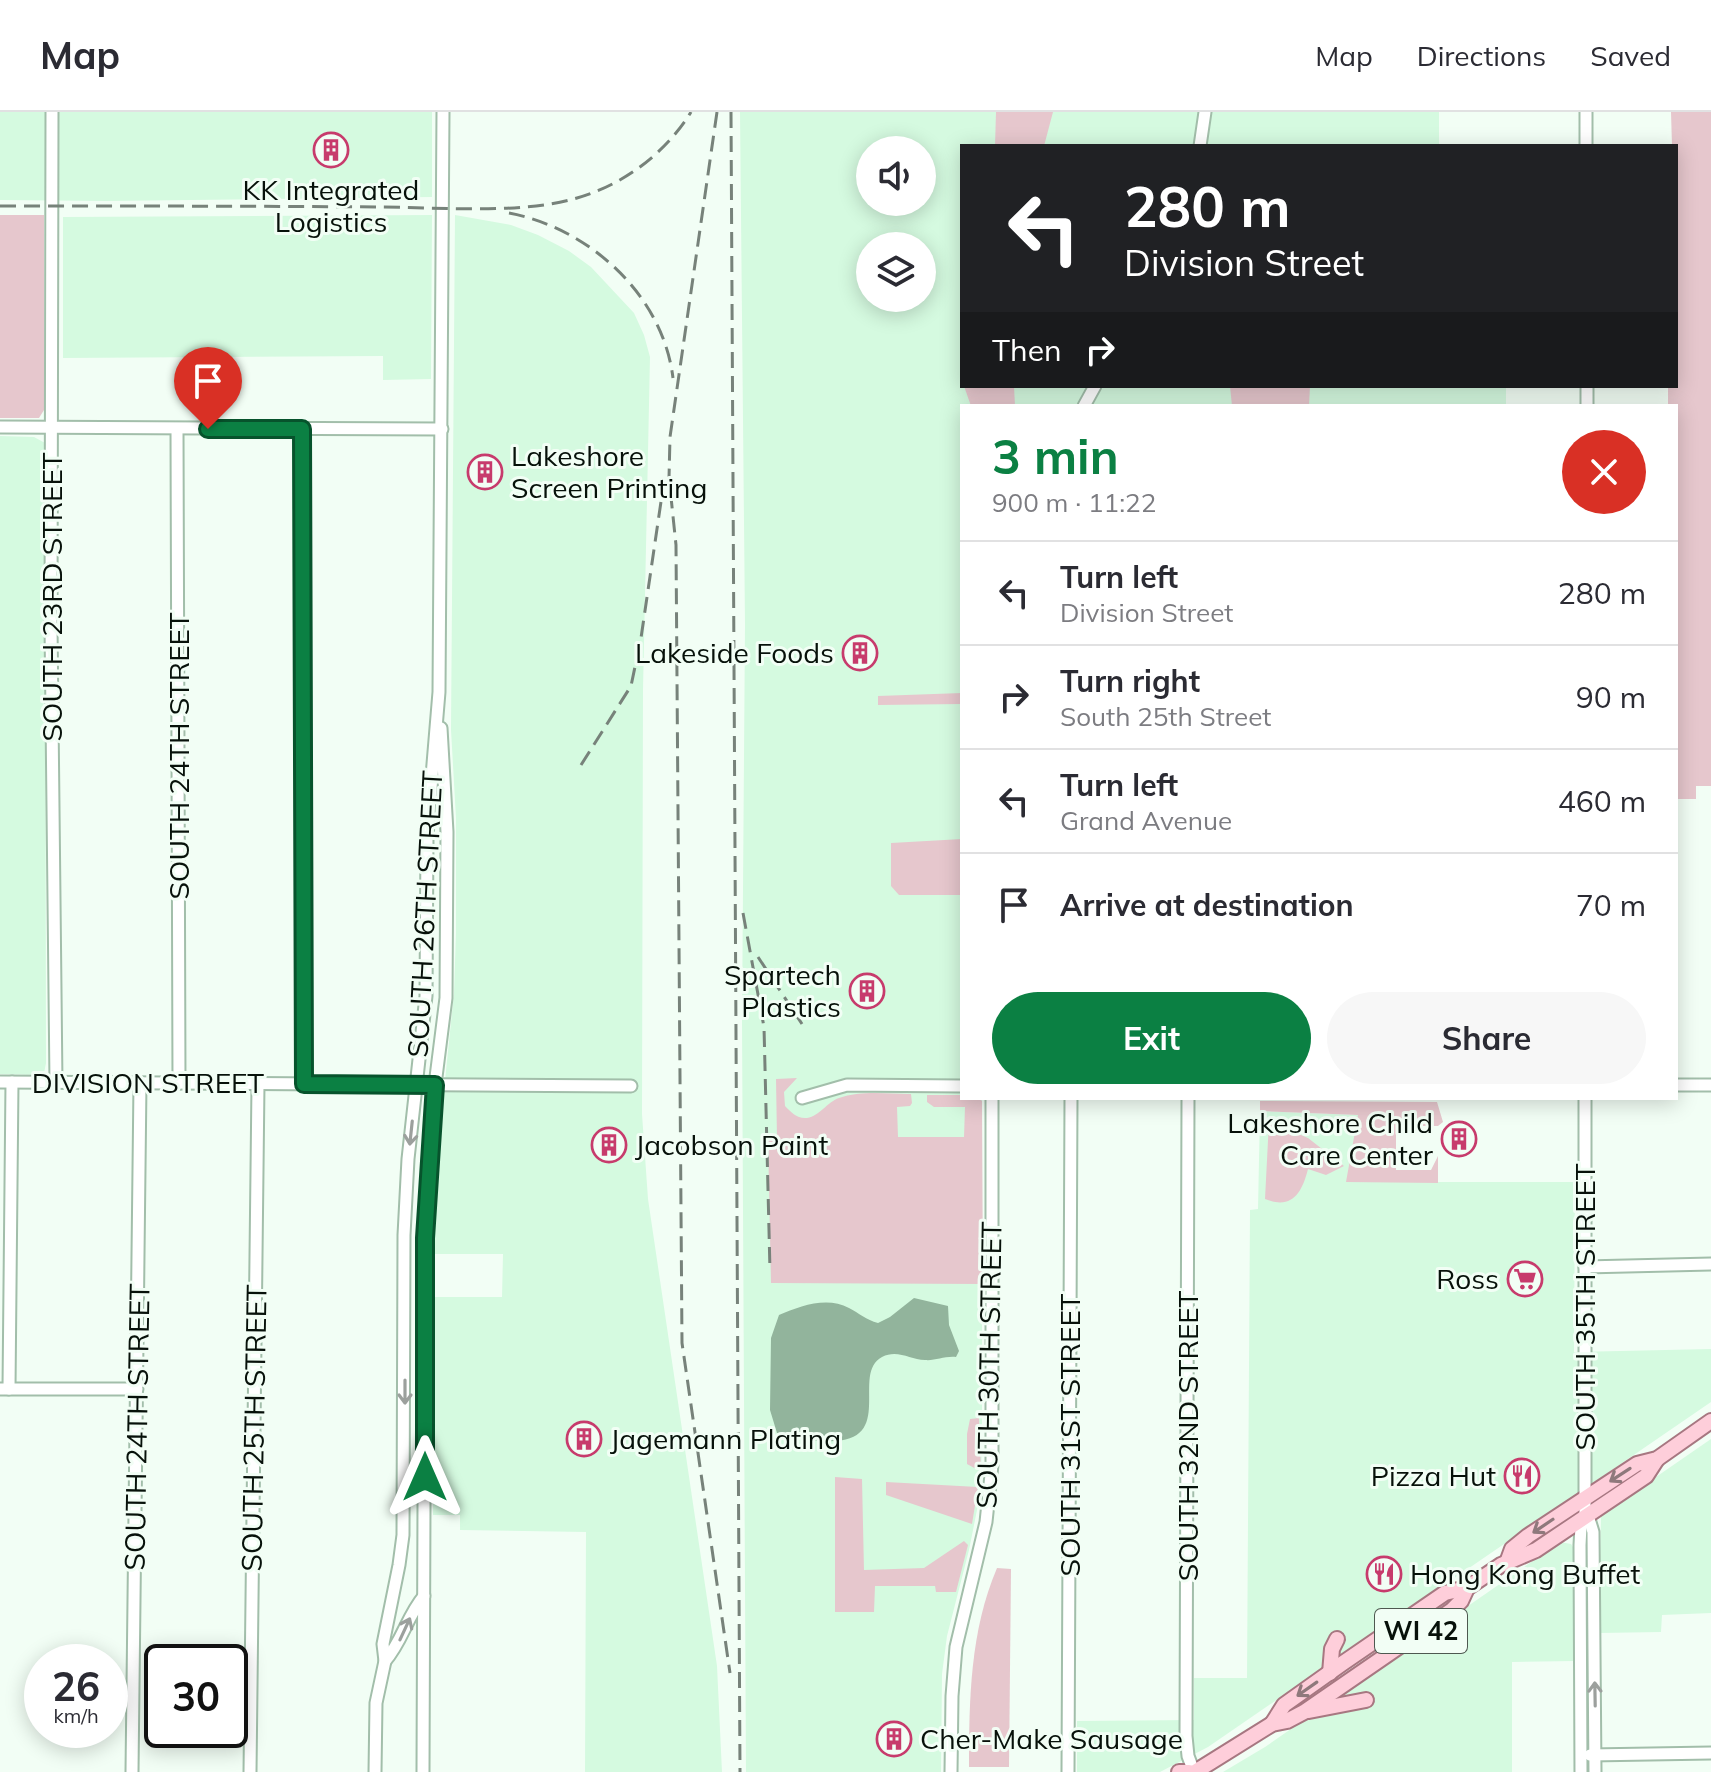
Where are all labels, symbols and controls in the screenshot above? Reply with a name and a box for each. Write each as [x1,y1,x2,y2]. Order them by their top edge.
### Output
text: Map [40,31,120,79]
text: Map [1315,38,1373,73]
text: Directions [1417,38,1546,73]
text: Saved [1590,38,1671,73]
building icon: KK Integrated Logistics [312,131,350,169]
map controls [856,136,936,312]
button: sound [856,136,936,216]
text: 280 m [1124,171,1291,241]
place label: KK Integrated Logistics [243,172,419,239]
icon: left [992,176,1096,280]
button: layers [856,232,936,312]
text: Division Street [1124,240,1364,285]
icon: right [1078,328,1122,372]
text: Then [992,331,1062,369]
pin [174,347,242,429]
icon: arrive [186,359,230,403]
text: 3 min [992,426,1119,486]
button: close [1562,430,1646,514]
place label: Lakeshore Screen Printing [511,438,707,505]
street label: SOUTH 23RD STREET [34,452,69,742]
building icon: Lakeshore Screen Printing [466,453,504,491]
text: 900 m · 11:22 [992,486,1156,519]
text: Turn left [1060,558,1178,596]
icon: left [992,571,1036,615]
text: 280 m [1558,574,1646,612]
text: Division Street [1060,596,1233,629]
street label: SOUTH 24TH STREET [161,612,196,900]
building icon: Lakeside Foods [841,634,879,672]
place label: Lakeside Foods [635,635,834,670]
text: Turn right [1060,662,1200,700]
icon: right [992,675,1036,719]
text: 90 m [1576,678,1646,716]
text: South 25th Street [1060,700,1271,733]
text: Turn left [1060,766,1178,804]
street label: SOUTH 26TH STREET [400,770,449,1058]
icon: left [992,779,1036,823]
text: 460 m [1558,782,1646,820]
text: Grand Avenue [1060,804,1232,837]
icon: arrive [992,883,1036,927]
text: Arrive at destination [1060,886,1354,924]
text: 70 m [1576,886,1646,924]
place label: Spartech Plastics [724,957,841,1024]
building icon: Spartech Plastics [848,972,886,1010]
button: Exit [992,992,1311,1084]
button: Share [1327,992,1646,1084]
street label: DIVISION STREET [32,1065,264,1100]
place label: Lakeshore Child Care Center [1227,1105,1434,1172]
one-way arrow [404,1119,419,1146]
building icon: Lakeshore Child Care Center [1440,1120,1478,1158]
building icon: Jacobson Paint [590,1126,628,1164]
place label: Jacobson Paint [635,1127,828,1162]
street label: SOUTH 35TH STREET [1567,1163,1602,1451]
street label: SOUTH 30TH STREET [968,1221,1009,1509]
supermarket icon: Ross [1506,1260,1544,1298]
place label: Ross [1436,1261,1499,1296]
street label: SOUTH 24TH STREET [116,1283,157,1571]
street label: SOUTH 25TH STREET [233,1284,274,1572]
street label: SOUTH 32ND STREET [1170,1291,1205,1581]
street label: SOUTH 31ST STREET [1052,1294,1087,1576]
one-way arrow [397,1378,413,1405]
building icon: Jagemann Plating [565,1420,603,1458]
place label: Jagemann Plating [610,1421,841,1456]
position arrow [383,1435,467,1519]
restaurant icon: Pizza Hut [1503,1457,1541,1495]
place label: Pizza Hut [1371,1458,1496,1493]
one-way arrow [1609,1467,1631,1484]
one-way arrow [1533,1518,1555,1534]
restaurant icon: Hong Kong Buffet [1365,1555,1403,1593]
place label: Hong Kong Buffet [1410,1556,1641,1591]
road number: WI 42 [1375,1609,1467,1653]
one-way arrow [398,1617,413,1641]
speed limit sign: 30 [144,1644,248,1748]
text: 26 [52,1661,100,1711]
one-way arrow [1296,1681,1318,1697]
one-way arrow [1587,1681,1602,1708]
text: km/h [53,1703,99,1728]
building icon: Cher-Make Sausage [875,1720,913,1758]
place label: Cher-Make Sausage [920,1721,1183,1756]

